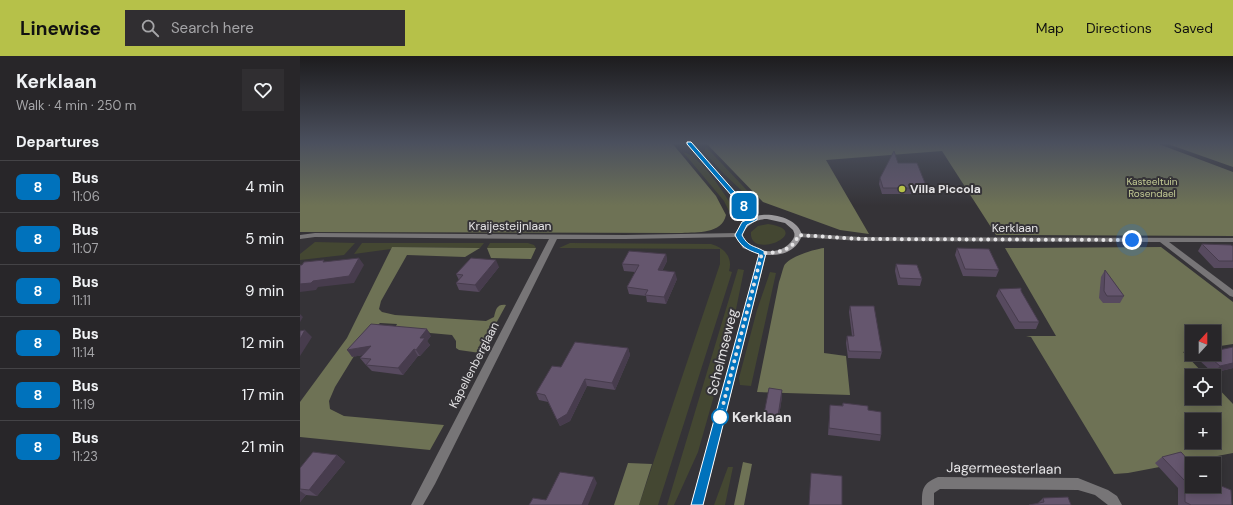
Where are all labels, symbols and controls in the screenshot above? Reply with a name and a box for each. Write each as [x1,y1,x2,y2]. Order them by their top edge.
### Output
search box [125,10,405,46]
text: Linewise [20,16,101,41]
icon: search [139,17,161,39]
text: Search here [171,18,254,38]
text: Map [1036,19,1064,37]
text: Directions [1086,19,1152,37]
text: Saved [1174,19,1213,37]
text: Kerklaan [16,69,97,94]
button: heart [242,69,284,111]
text: Walk · 4 min · 250 m [16,97,136,114]
text: Departures [16,132,99,152]
text: Bus [72,168,99,188]
park label: Kasteeltuin Rosendael [1126,175,1178,200]
text: 4 min [245,177,284,197]
text: 8 [34,178,42,196]
place label: Villa Piccola [910,181,981,197]
marker: Villa Piccola [897,184,907,194]
text: 11:06 [72,188,100,205]
line badge: 8 [731,193,757,219]
text: 8 [740,197,748,215]
street label: Kraijesteijnlaan [468,218,552,234]
text: Bus [72,220,99,240]
street label: Kerklaan [992,220,1038,236]
text: 5 min [245,229,284,249]
text: 8 [34,230,42,248]
your location [1122,230,1142,250]
text: 11:07 [72,240,98,257]
text: Bus [72,272,99,292]
text: 9 min [245,281,284,301]
text: 8 [34,282,42,300]
text: 11:11 [72,292,91,309]
street label: Schelmseweg [703,307,741,397]
street label: Kapellenberglaan [445,319,503,411]
text: Bus [72,324,99,344]
north arrow [1185,325,1221,361]
map controls [1185,325,1221,493]
text: 12 min [241,333,284,353]
text: 8 [34,334,42,352]
text: 11:14 [72,344,95,361]
button: locate [1185,369,1221,405]
text: Bus [72,376,99,396]
text: 17 min [242,385,284,405]
text: 8 [34,386,42,404]
text: 11:19 [72,396,95,413]
marker: Kerklaan [711,408,729,426]
place label: Kerklaan [732,408,792,426]
button: + [1185,413,1221,449]
text: Bus [72,428,99,448]
text: 21 min [241,437,284,457]
text: 8 [34,438,42,456]
text: 11:23 [72,448,98,465]
button: − [1185,457,1221,493]
street label: Jagermeesterlaan [946,458,1062,478]

